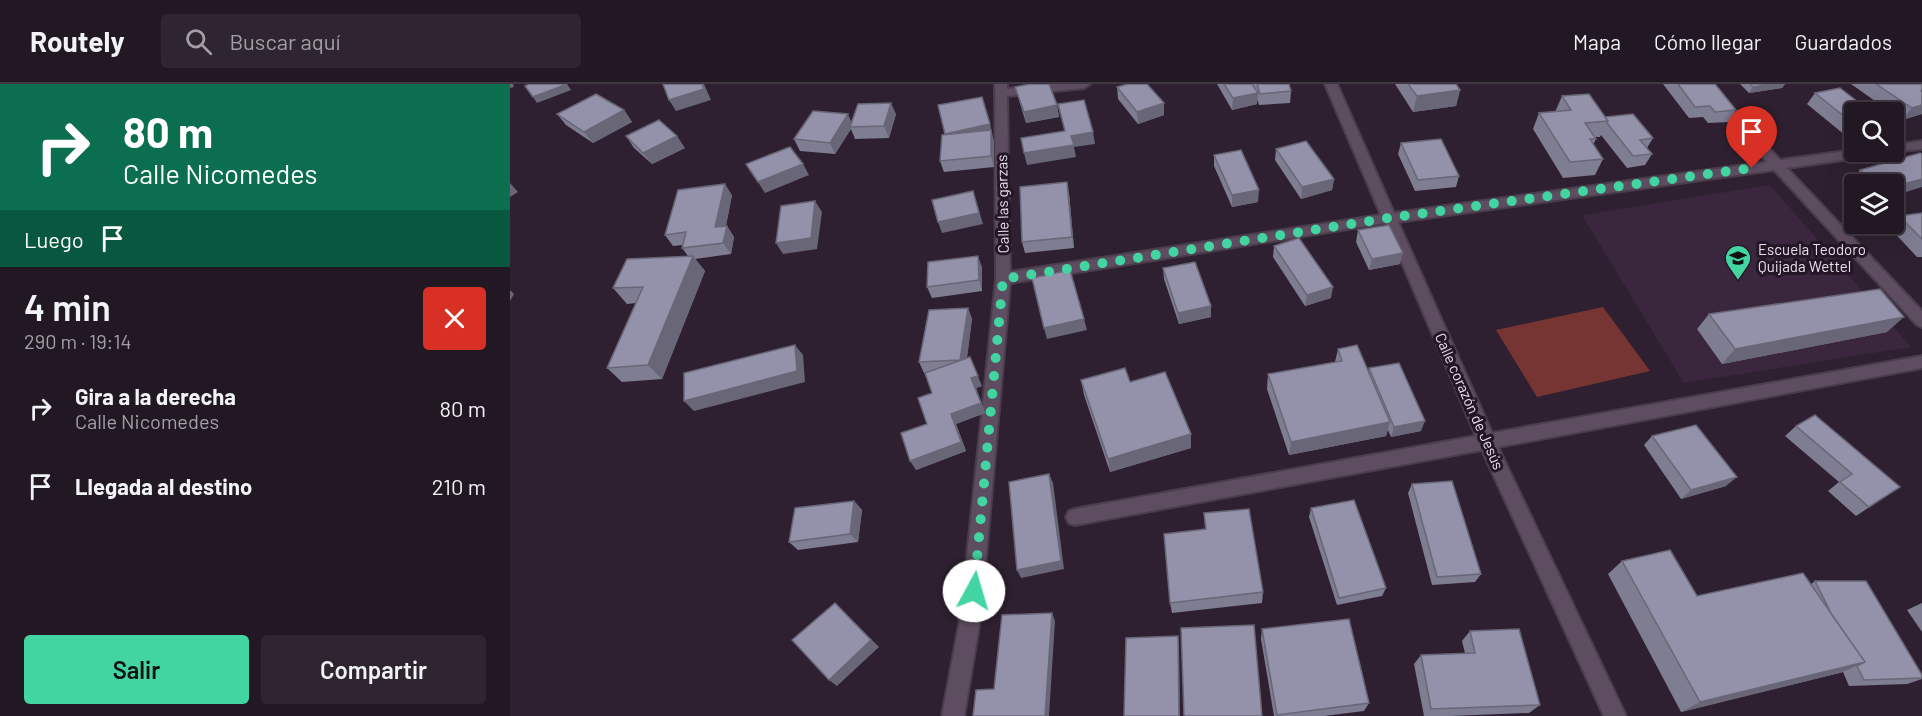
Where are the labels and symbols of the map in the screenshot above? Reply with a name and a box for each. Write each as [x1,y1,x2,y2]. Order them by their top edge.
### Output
pin [1726,106,1777,168]
street label: Calle las garzas [992,155,1012,253]
place label: Escuela Teodoro Quijada Wettel [1758,240,1866,275]
school or university icon: Escuela Teodoro Quijada Wettel [1723,243,1753,281]
street label: Calle corazón de Jesús [1432,330,1508,472]
position arrow [942,559,1006,623]

